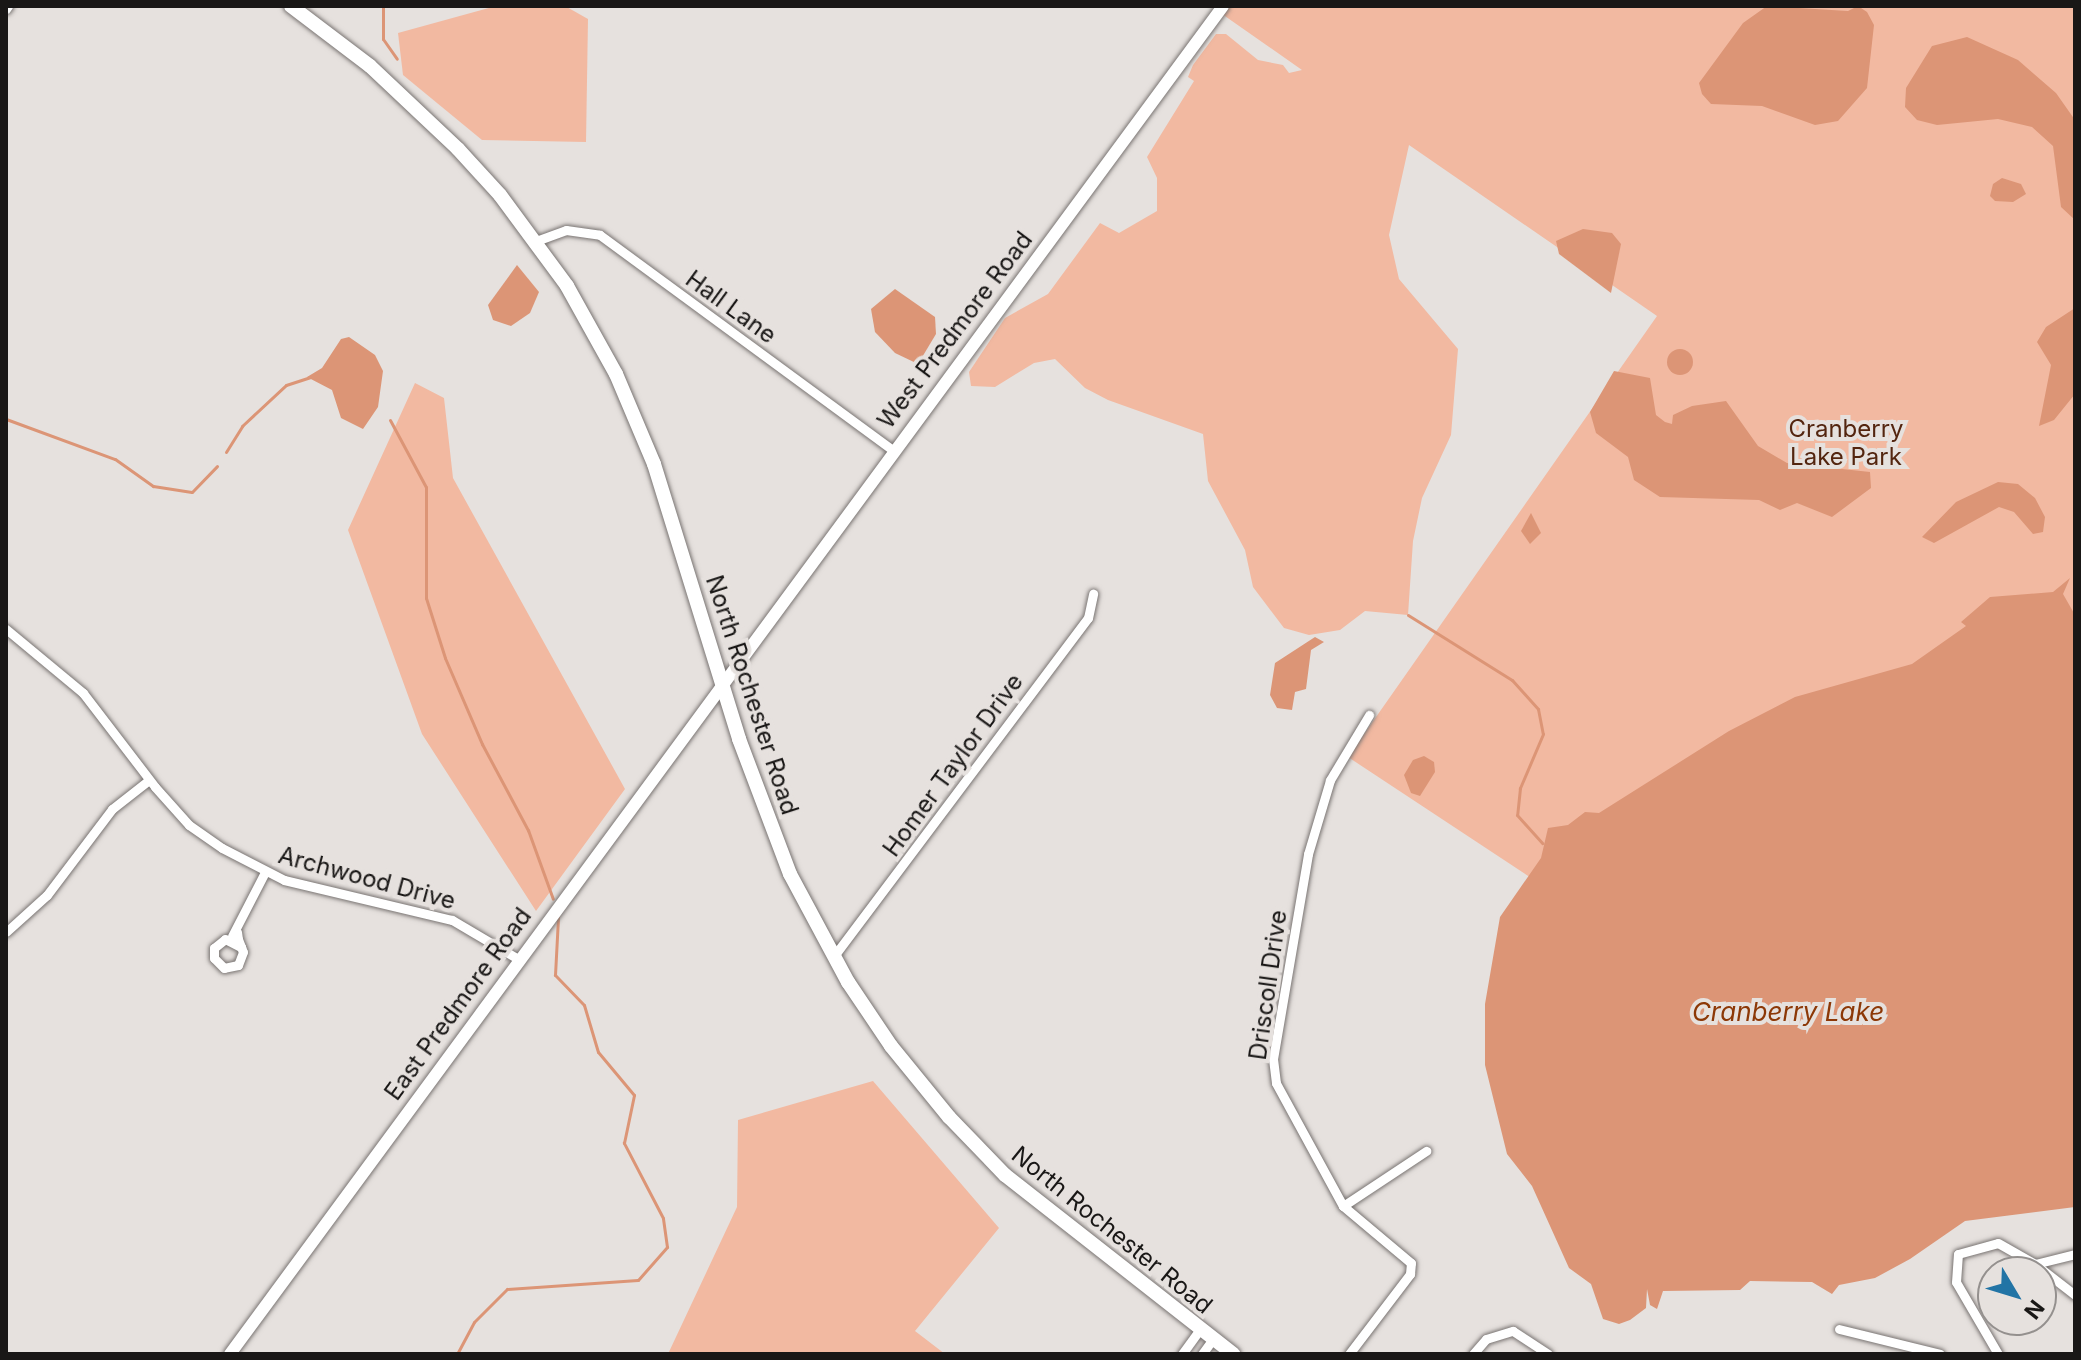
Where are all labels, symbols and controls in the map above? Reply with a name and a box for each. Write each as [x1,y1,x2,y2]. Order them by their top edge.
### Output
street label: West Predmore Road [872,226,1038,434]
street label: Hall Lane [680,265,782,349]
park label: Cranberry Lake Park [1788,415,1904,471]
street label: North Rochester Road [700,572,804,818]
street label: Homer Taylor Drive [877,668,1029,862]
street label: Archwood Drive [275,841,459,915]
street label: East Predmore Road [379,902,537,1106]
street label: Driscoll Drive [1243,908,1293,1062]
water label: Cranberry Lake [1692,996,1884,1028]
street label: North Rochester Road [1006,1140,1218,1320]
north arrow [1977,1256,2057,1336]
text: N [2019,1295,2050,1324]

